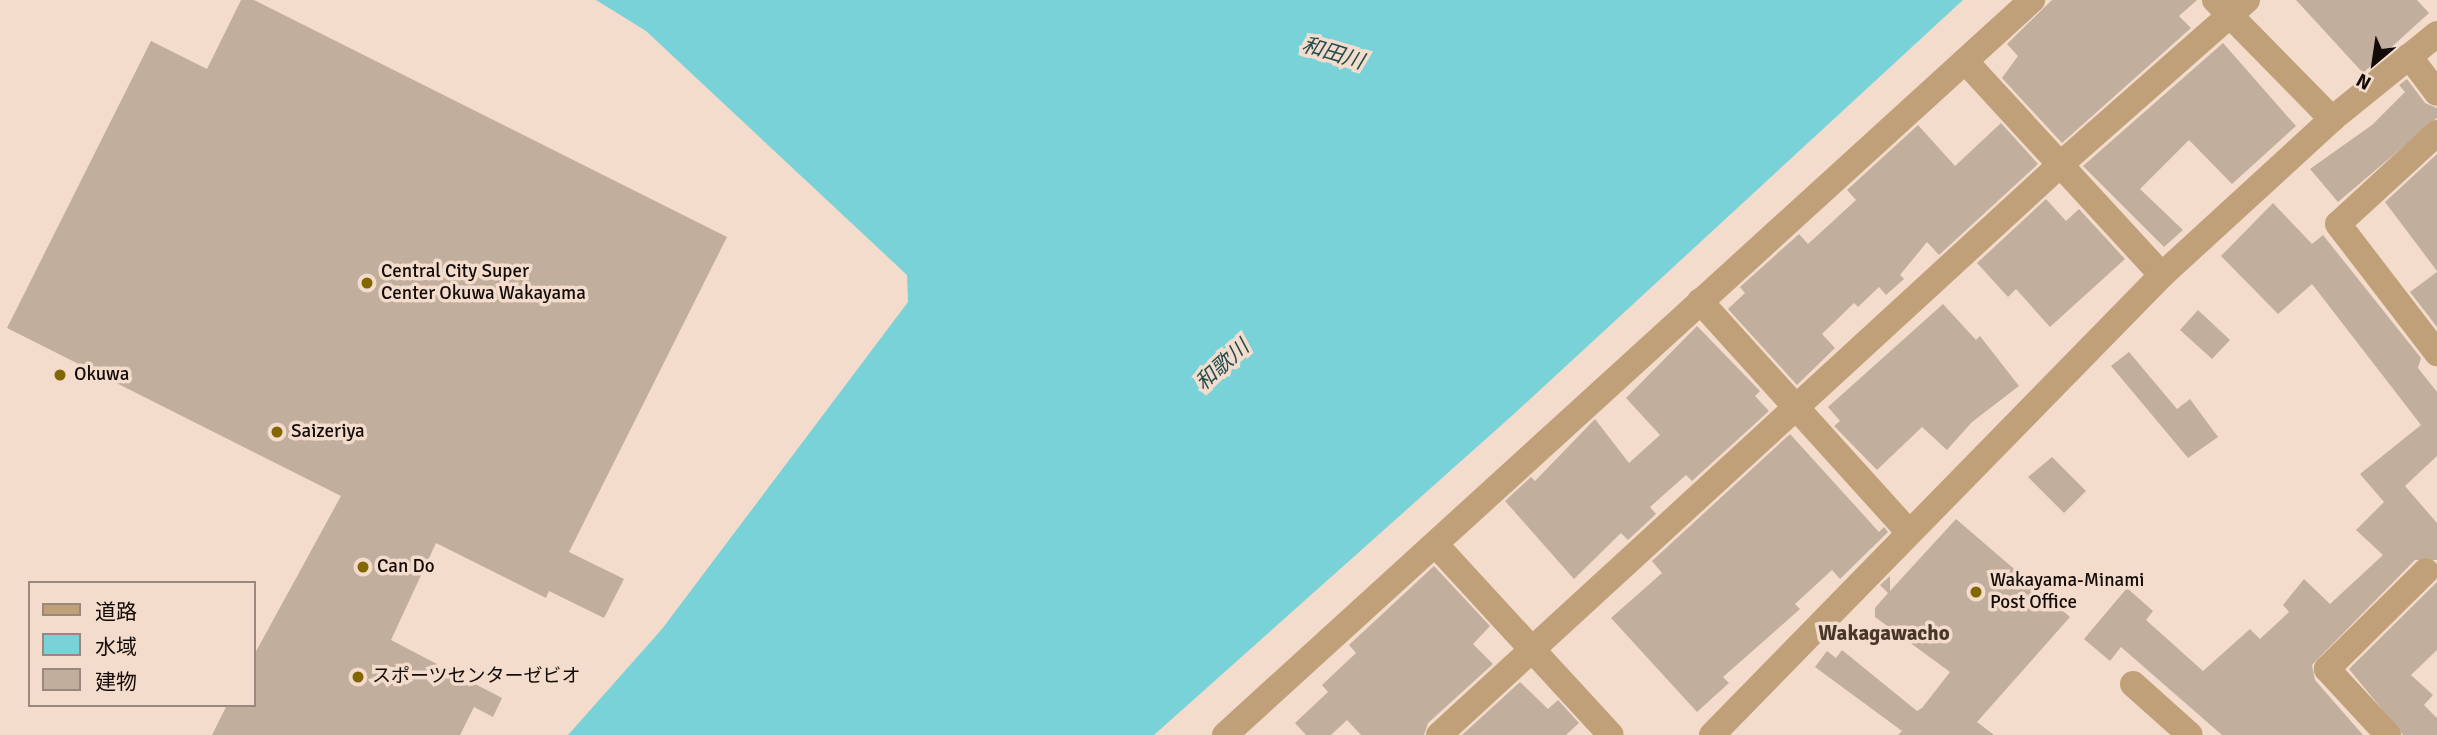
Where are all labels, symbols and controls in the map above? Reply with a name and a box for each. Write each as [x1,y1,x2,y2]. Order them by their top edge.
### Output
north arrow [2339,28,2409,98]
water label: 和田川 [1299,32,1367,74]
text: N [2352,68,2375,95]
place label: Central City Super Center Okuwa Wakayama [381,261,586,305]
marker: Central City Super Center Okuwa Wakayama [359,275,375,291]
water label: 和歌川 [1190,335,1254,395]
place label: Okuwa [74,364,129,386]
marker: Okuwa [52,367,68,383]
place label: Saizeriya [291,421,365,443]
marker: Saizeriya [269,424,285,440]
place label: Can Do [377,556,435,578]
marker: Can Do [355,559,371,575]
place label: Wakayama-Minami Post Office [1990,570,2144,614]
legend [28,581,256,707]
marker: Wakayama-Minami Post Office [1968,584,1984,600]
text: 道路 [95,599,137,625]
district label: Wakagawacho [1818,620,1950,646]
text: 水域 [95,634,137,660]
place label: スポーツセンターゼビオ [372,666,581,688]
text: 建物 [95,669,137,695]
marker: スポーツセンターゼビオ [350,669,366,685]

